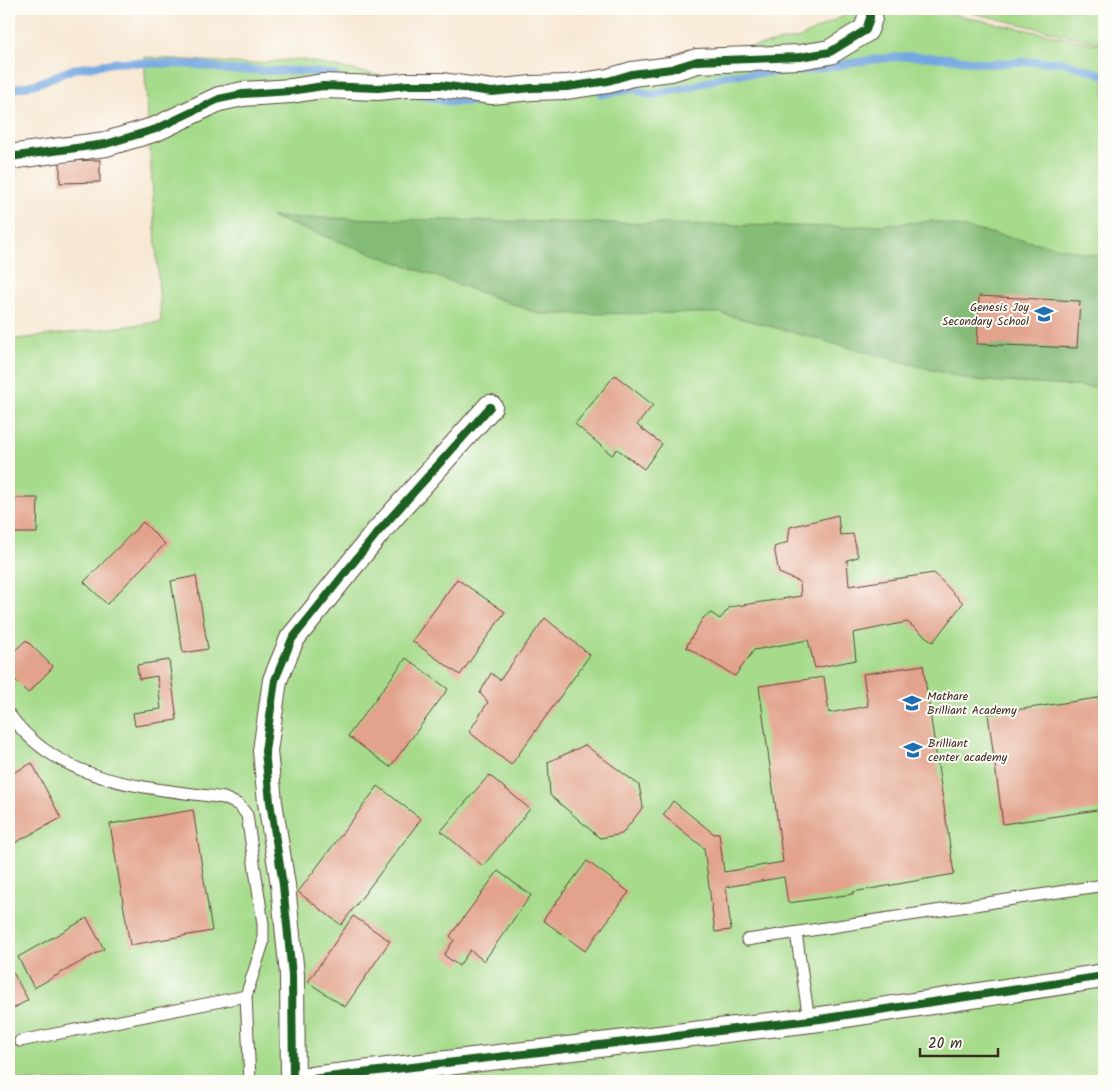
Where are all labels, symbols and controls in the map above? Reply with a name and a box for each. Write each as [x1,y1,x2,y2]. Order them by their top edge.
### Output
place label: Genesis Joy Secondary School [942,298,1029,331]
school or university icon: Genesis Joy Secondary School [1033,303,1055,325]
place label: Mathare Brilliant Academy [927,687,1017,720]
school or university icon: Mathare Brilliant Academy [901,692,923,714]
place label: Brilliant center academy [928,734,1008,767]
school or university icon: Brilliant center academy [902,739,924,761]
scale bar [920,1025,998,1057]
text: 20 m [928,1032,962,1056]

